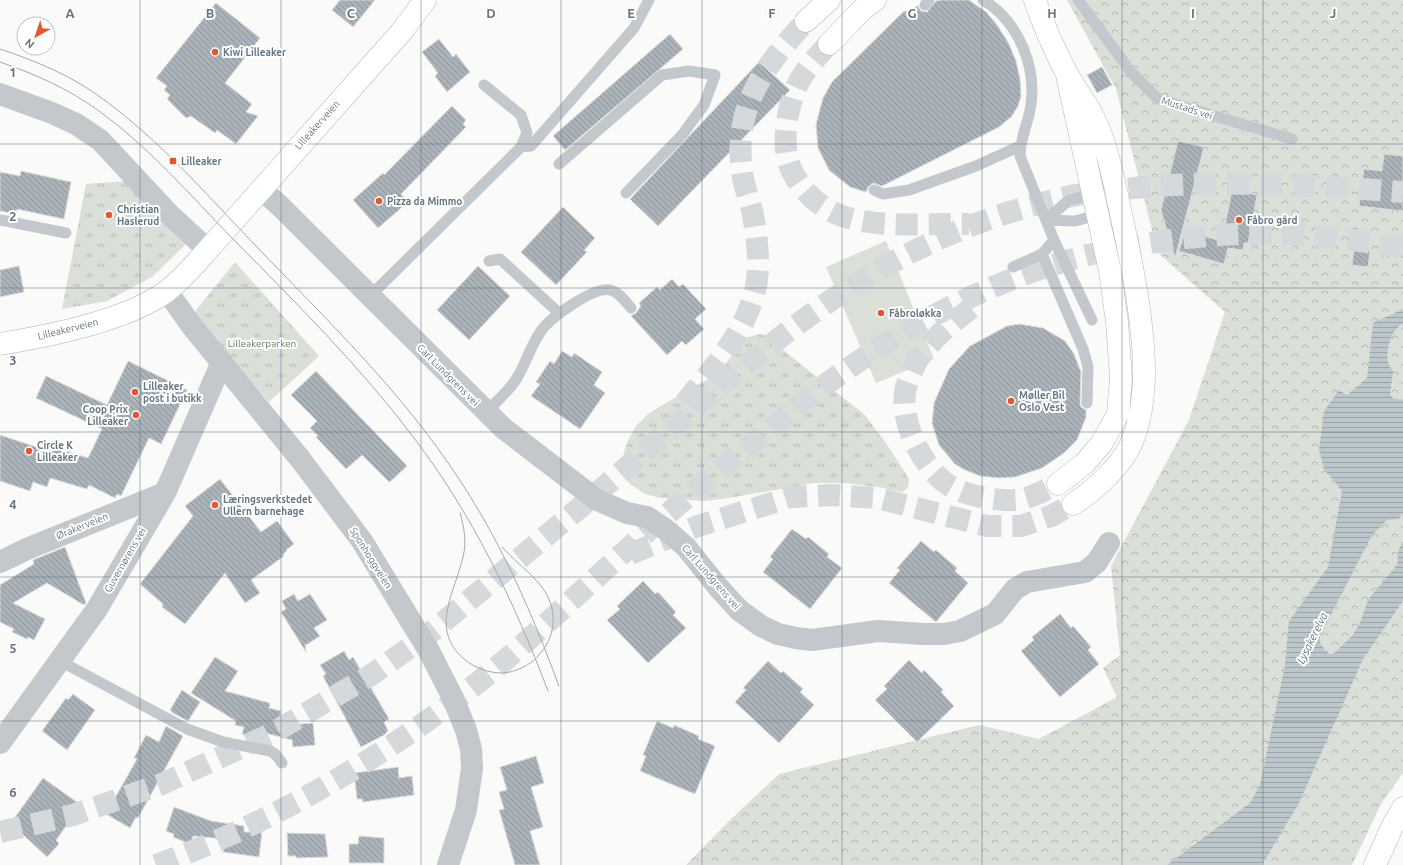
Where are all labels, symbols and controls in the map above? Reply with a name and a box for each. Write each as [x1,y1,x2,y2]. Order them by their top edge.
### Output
text: A [65,6,75,20]
text: B [206,6,215,20]
text: C [347,6,356,20]
text: D [486,6,496,20]
text: E [627,6,635,20]
text: F [768,6,776,20]
text: G [908,6,917,20]
text: H [1047,6,1057,20]
text: I [1191,6,1195,20]
text: J [1330,6,1336,20]
north arrow [16,16,56,56]
text: N [23,36,37,51]
marker: Kiwi Lilleaker [210,47,220,57]
place label: Kiwi Lilleaker [223,47,287,58]
text: 1 [9,65,17,79]
street label: Mustads vei [1160,95,1214,121]
street label: Lilleakerveien [292,98,342,152]
marker: Lilleaker [168,156,178,166]
place label: Lilleaker [181,156,223,167]
marker: Pizza da Mimmo [374,196,384,206]
place label: Pizza da Mimmo [387,196,462,207]
place label: Christian Haslerud [117,204,159,227]
text: 2 [9,209,17,223]
marker: Christian Haslerud [104,210,114,220]
marker: Fåbro gård [1234,215,1244,225]
place label: Fåbro gård [1247,215,1298,226]
marker: Fåbroløkka [876,308,886,318]
place label: Fåbroløkka [889,308,941,319]
street label: Lilleakerveien [37,316,99,342]
park label: Lilleakerparken [228,338,296,349]
street label: Carl Lundgrens vei [415,342,481,408]
text: 3 [9,353,17,367]
place label: Lilleaker post i butikk [143,381,202,404]
marker: Lilleaker post i butikk [130,387,140,397]
place label: Møller Bil Oslo Vest [1019,390,1065,413]
marker: Møller Bil Oslo Vest [1006,396,1016,406]
place label: Coop Prix Lilleaker [83,404,129,427]
marker: Coop Prix Lilleaker [131,410,141,420]
place label: Circle K Lilleaker [37,440,79,463]
marker: Circle K Lilleaker [24,446,34,456]
place label: Læringsverkstedet Ullern barnehage [223,494,313,517]
text: 4 [9,497,17,511]
marker: Læringsverkstedet Ullern barnehage [210,500,220,510]
street label: Ørakerveien [54,511,110,541]
street label: Guvernørens vei [102,526,148,594]
street label: Sponhoggveien [348,526,394,590]
street label: Carl Lundgrens vei [680,542,742,612]
water label: Lysakerelva [1294,610,1330,666]
text: 5 [9,641,17,655]
text: 6 [9,785,17,799]

